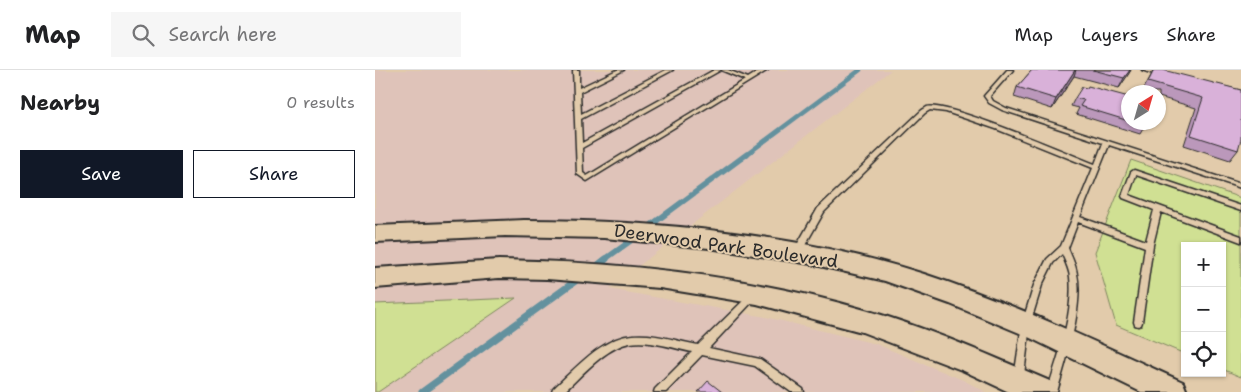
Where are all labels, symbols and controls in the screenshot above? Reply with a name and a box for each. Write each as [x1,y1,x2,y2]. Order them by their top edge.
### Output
search box [111,12,461,57]
text: Map [25,19,81,51]
icon: search [129,21,157,49]
text: Search here [169,22,277,47]
text: Map [1015,23,1053,47]
text: Layers [1081,23,1138,47]
text: Share [1166,23,1216,47]
north arrow [1121,85,1166,130]
text: Nearby [20,89,100,117]
text: 0 results [286,92,355,113]
button: Save [20,150,183,198]
button: Share [193,150,355,198]
street label: Deerwood Park Boulevard [612,218,840,274]
map controls [1181,242,1226,377]
button: + [1181,242,1226,287]
button: − [1181,287,1226,332]
button: locate [1181,332,1226,377]

